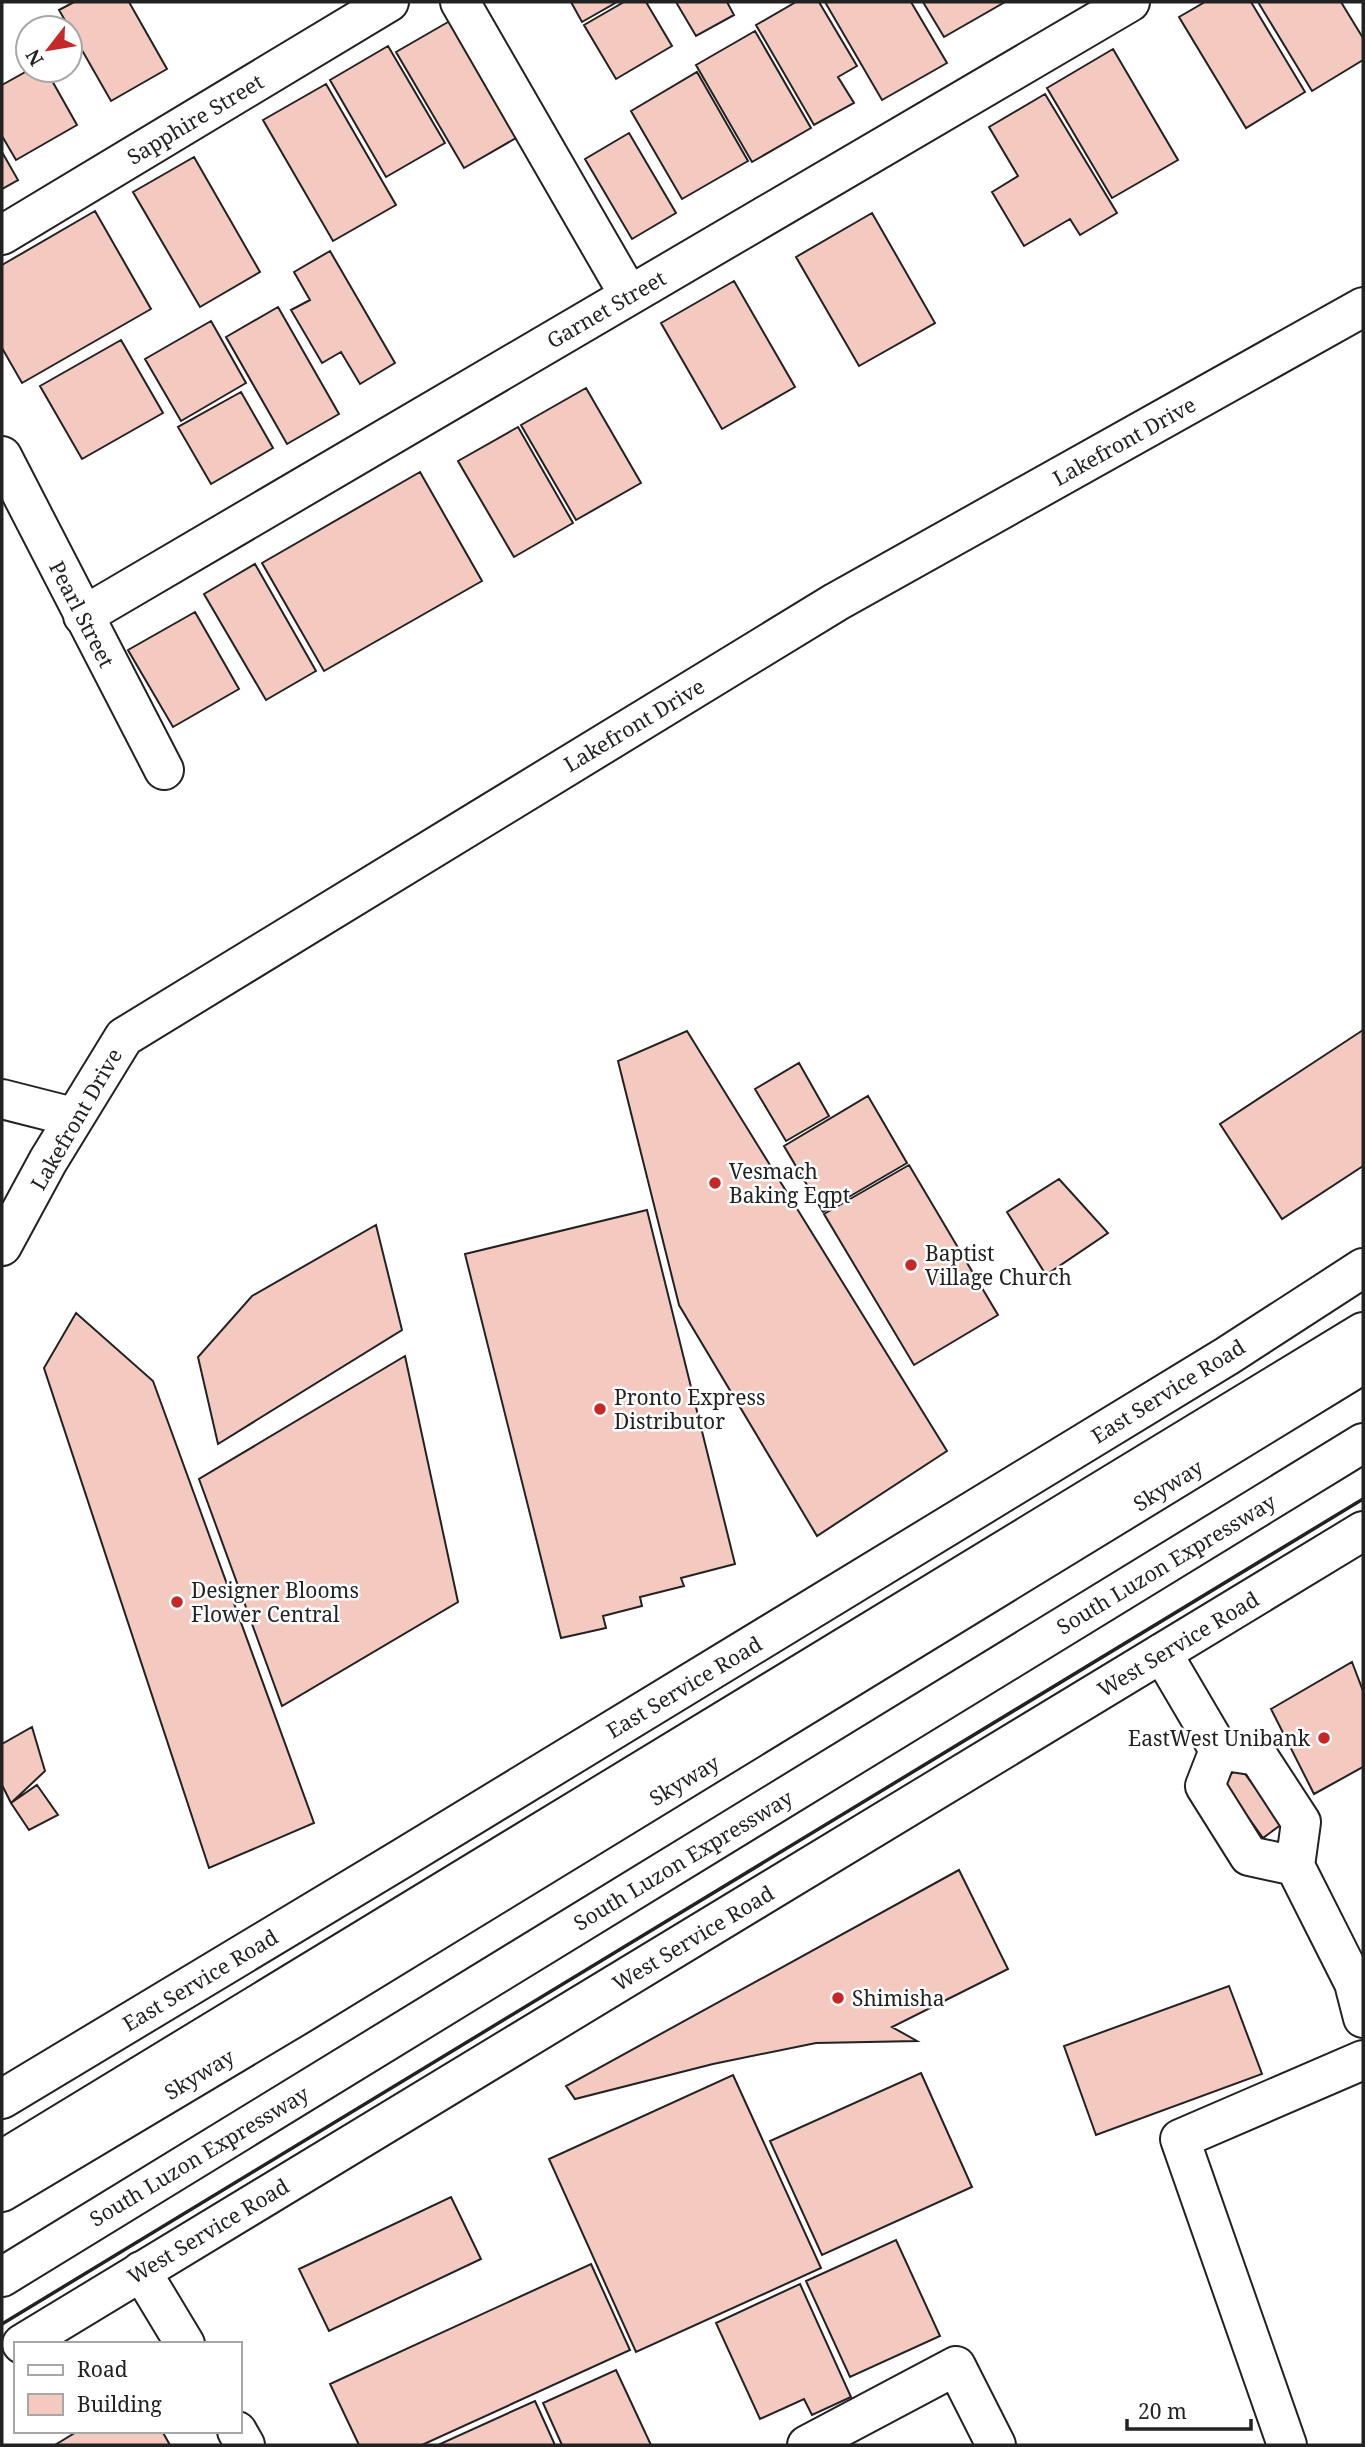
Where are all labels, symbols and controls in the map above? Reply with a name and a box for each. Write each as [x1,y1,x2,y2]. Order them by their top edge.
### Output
north arrow [14,14,84,84]
text: N [19,45,49,71]
street label: Sapphire Street [122,67,268,171]
street label: Garnet Street [541,264,671,354]
street label: Lakefront Drive [1047,390,1201,492]
street label: Pearl Street [43,556,121,672]
street label: Lakefront Drive [558,672,710,778]
street label: Lakefront Drive [24,1043,128,1195]
place label: Vesmach Baking Eqpt [729,1157,850,1209]
marker: Vesmach Baking Eqpt [707,1175,723,1191]
place label: Baptist Village Church [925,1239,1072,1291]
marker: Baptist Village Church [903,1257,919,1273]
street label: East Service Road [1086,1332,1250,1450]
place label: Pronto Express Distributor [614,1383,765,1435]
marker: Pronto Express Distributor [592,1401,608,1417]
street label: Skyway [1128,1453,1208,1517]
street label: South Luzon Expressway [1051,1487,1281,1641]
place label: Designer Blooms Flower Central [191,1576,359,1628]
street label: West Service Road [1092,1585,1264,1703]
marker: Designer Blooms Flower Central [169,1594,185,1610]
street label: East Service Road [601,1630,767,1744]
place label: EastWest Unibank [1128,1724,1311,1752]
marker: EastWest Unibank [1316,1730,1332,1746]
street label: Skyway [644,1748,724,1812]
street label: South Luzon Expressway [568,1783,798,1937]
street label: West Service Road [607,1879,779,1997]
street label: East Service Road [117,1923,283,2037]
place label: Shimisha [852,1984,945,2012]
marker: Shimisha [830,1990,846,2006]
street label: Skyway [159,2042,239,2106]
street label: South Luzon Expressway [84,2079,314,2233]
street label: West Service Road [122,2172,294,2290]
legend [14,2342,242,2433]
text: Road [77,2355,128,2383]
scale bar [1127,2388,1251,2432]
text: Building [77,2390,162,2418]
text: 20 m [1138,2397,1187,2425]

